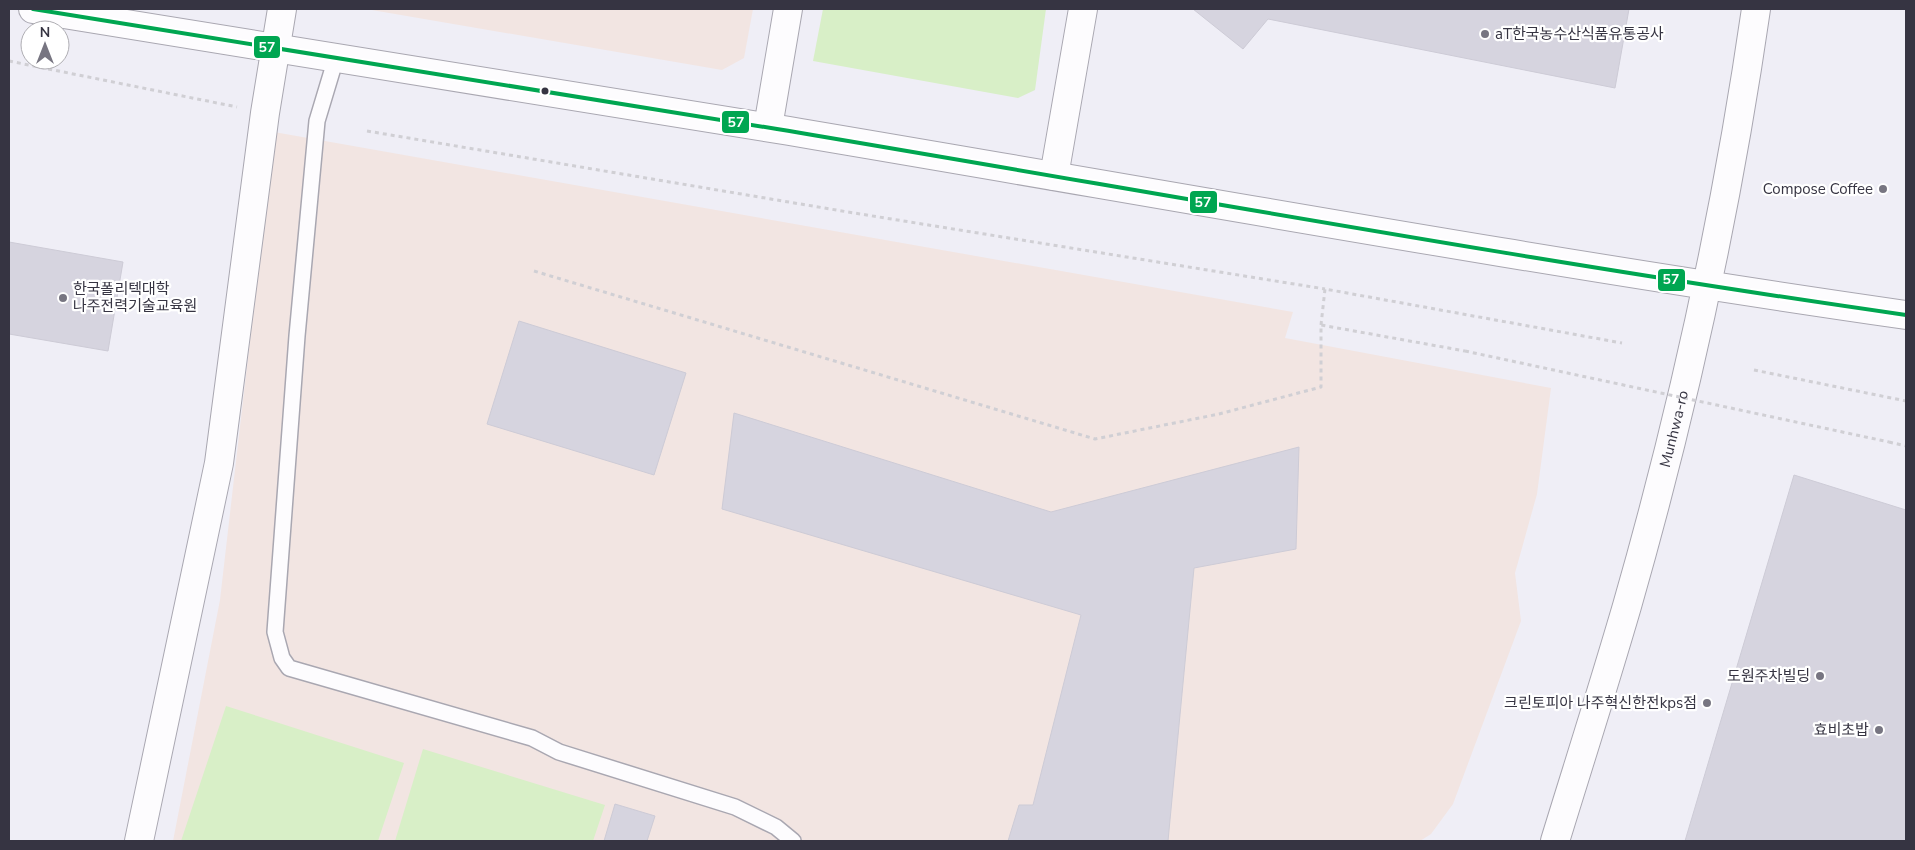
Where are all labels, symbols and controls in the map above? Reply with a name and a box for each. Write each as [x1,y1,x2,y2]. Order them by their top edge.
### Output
north arrow [20,20,70,70]
text: N [40,23,50,42]
place label: aT한국농수산식품유통공사 [1495,24,1664,44]
marker: aT한국농수산식품유통공사 [1479,28,1491,40]
line badge: 57 [253,35,281,59]
text: 57 [259,38,275,57]
unlabelled marker [540,86,550,96]
line badge: 57 [721,110,750,134]
text: 57 [728,113,744,132]
place label: Compose Coffee [1763,179,1873,199]
marker: Compose Coffee [1877,183,1889,195]
line badge: 57 [1189,190,1218,214]
text: 57 [1195,193,1211,212]
line badge: 57 [1657,268,1686,292]
text: 57 [1663,270,1679,289]
place label: 한국폴리텍대학 나주전력기술교육원 [73,279,197,316]
marker: 한국폴리텍대학 나주전력기술교육원 [57,292,69,304]
street label: Munhwa-ro [1655,388,1693,470]
place label: 도원주차빌딩 [1727,666,1810,686]
marker: 도원주차빌딩 [1814,670,1826,682]
place label: 크린토피아 나주혁신한전kps점 [1504,693,1697,713]
marker: 크린토피아 나주혁신한전kps점 [1701,697,1713,709]
place label: 효비초밥 [1814,720,1869,740]
marker: 효비초밥 [1873,724,1885,736]

